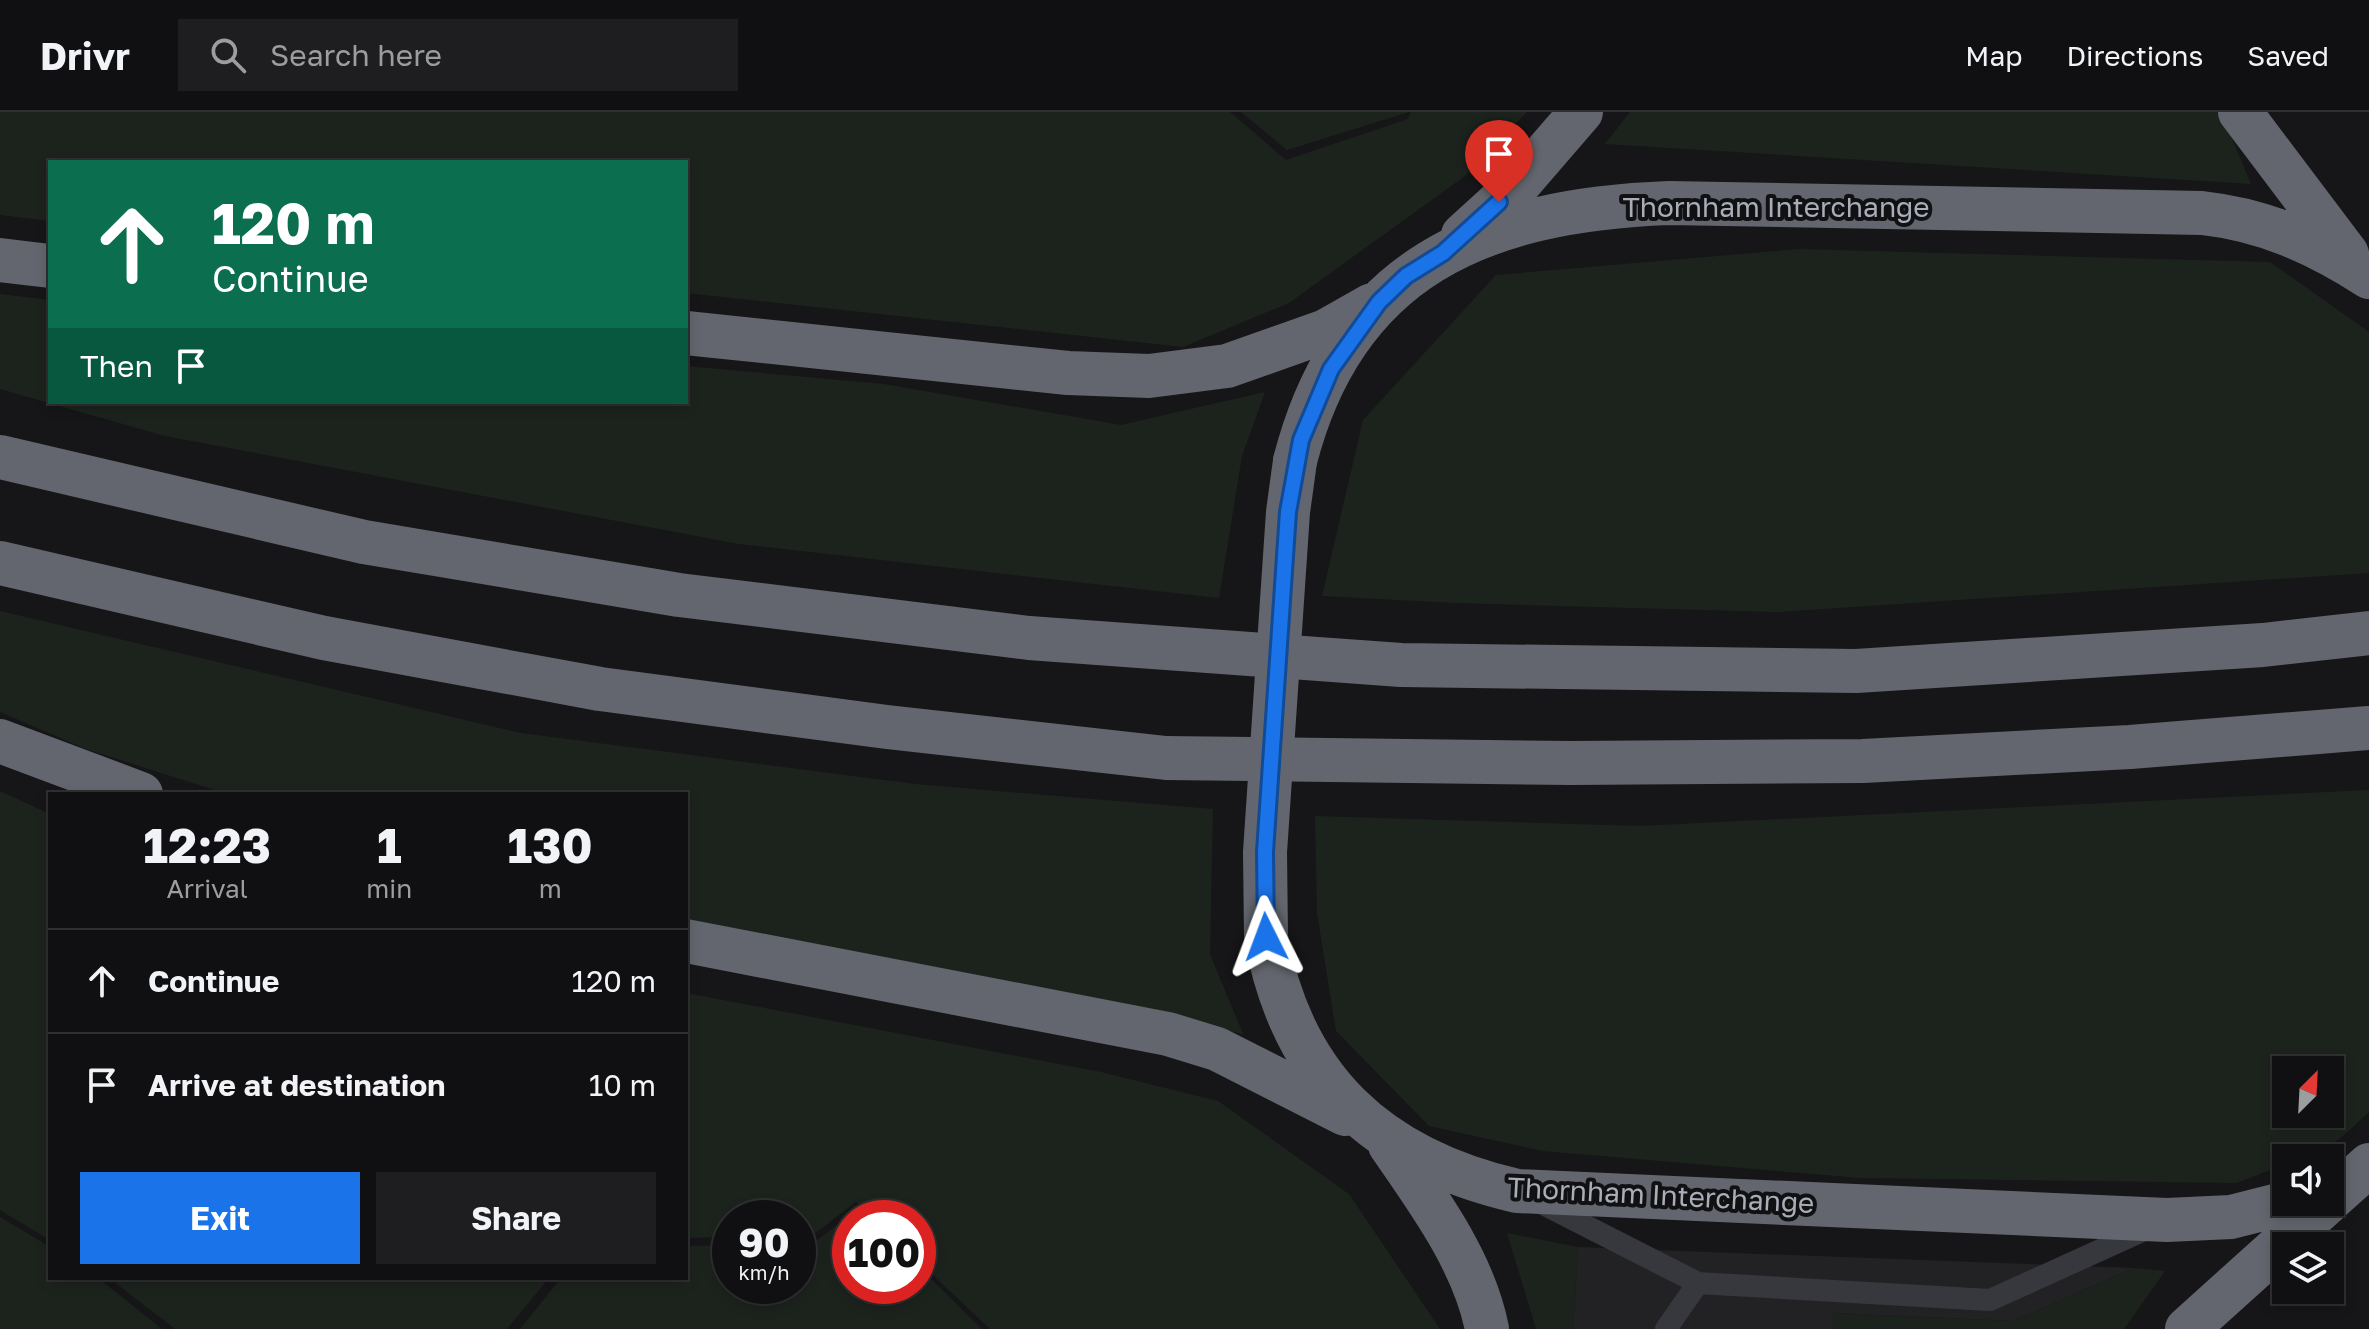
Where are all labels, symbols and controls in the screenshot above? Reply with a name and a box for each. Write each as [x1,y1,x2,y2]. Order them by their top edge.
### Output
search box [178,19,738,91]
text: Drivr [40,33,130,78]
icon: search [206,33,250,77]
text: Search here [270,37,442,73]
text: Map [1965,39,2022,72]
text: Directions [2066,39,2203,72]
text: Saved [2247,39,2329,72]
pin [1465,120,1533,202]
icon: arrive [1477,132,1521,176]
text: 120 m [212,189,374,256]
street label: Thornham Interchange [1622,190,1930,223]
icon: ahead [80,192,184,296]
text: Continue [212,257,369,300]
icon: arrive [169,344,213,388]
text: Then [80,348,153,384]
text: 12:23 [143,816,271,874]
text: 1 [377,816,402,874]
text: 130 [508,816,593,874]
text: Arrival [166,873,248,904]
text: min [366,873,412,904]
text: m [539,873,562,904]
position arrow [1224,895,1308,979]
icon: ahead [80,959,124,1003]
text: Continue [148,963,279,999]
text: 120 m [571,963,656,999]
north arrow [2272,1056,2344,1128]
map controls [2272,1056,2344,1304]
icon: arrive [80,1063,124,1107]
text: Arrive at destination [148,1067,445,1103]
text: 10 m [589,1067,656,1103]
button: sound [2272,1144,2344,1216]
street label: Thornham Interchange [1507,1170,1815,1219]
button: Exit [80,1172,360,1264]
button: Share [376,1172,656,1264]
speed limit sign: 100 [832,1200,936,1304]
text: 90 [738,1218,790,1266]
button: layers [2272,1232,2344,1304]
text: km/h [739,1260,789,1284]

